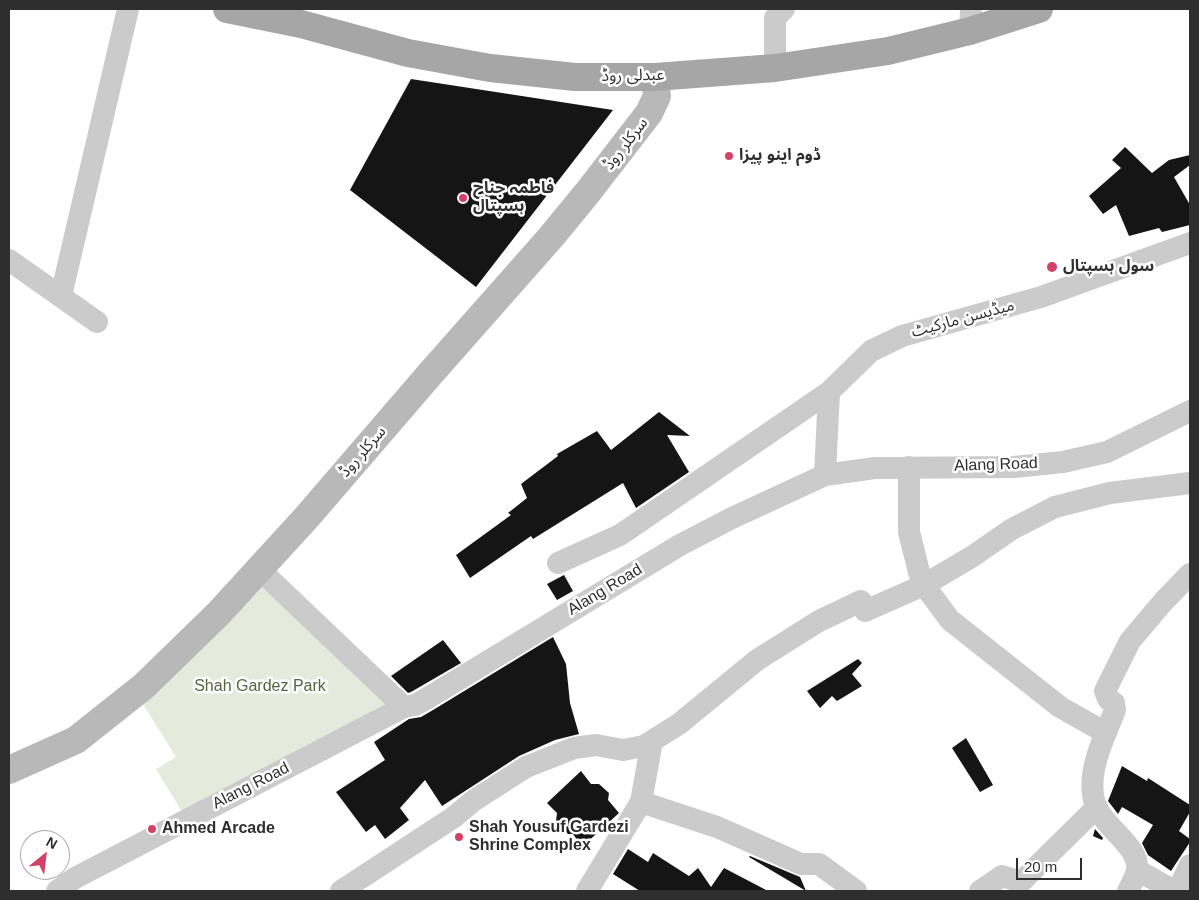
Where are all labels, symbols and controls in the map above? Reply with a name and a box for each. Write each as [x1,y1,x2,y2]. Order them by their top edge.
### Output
street label: عبدلی روڈ [601,66,665,86]
street label: سرکلر روڈ [600,114,652,174]
place label: ڈوم اینو پیزا [739,146,821,166]
marker: ڈوم اینو پیزا [723,150,735,162]
place label: فاطمہ جناح ہسپتال [473,179,554,217]
marker: فاطمہ جناح ہسپتال [457,192,469,204]
place label: سول ہسپتال [1063,257,1154,277]
marker: سول ہسپتال [1045,260,1059,274]
street label: میڈیسن مارکیٹ [909,296,1017,342]
street label: سرکلر روڈ [336,423,390,481]
street label: Alang Road [954,454,1038,476]
street label: Alang Road [564,560,646,620]
park label: Shah Gardez Park [194,677,326,697]
street label: Alang Road [209,758,293,814]
place label: Shah Yousuf Gardezi Shrine Complex [469,818,629,856]
place label: Ahmed Arcade [162,819,275,839]
marker: Ahmed Arcade [146,823,158,835]
north arrow [20,830,70,880]
marker: Shah Yousuf Gardezi Shrine Complex [453,831,465,843]
text: N [43,833,60,852]
scale bar [1019,848,1085,880]
text: 20 m [1024,858,1057,875]

